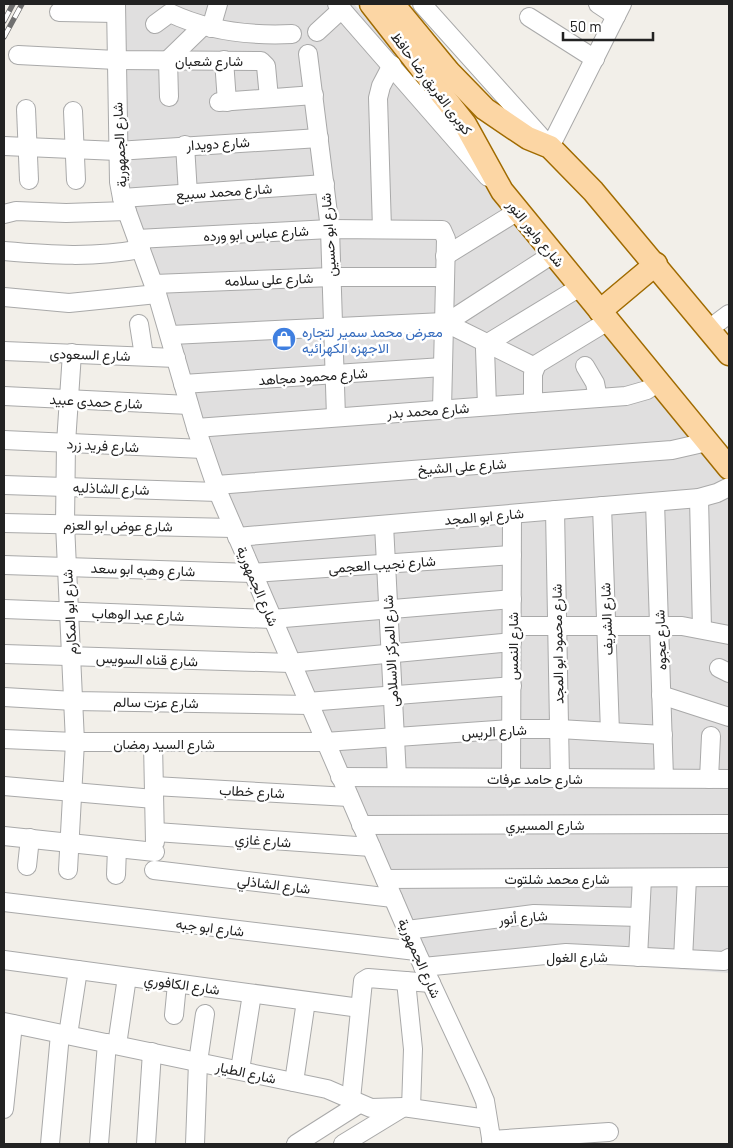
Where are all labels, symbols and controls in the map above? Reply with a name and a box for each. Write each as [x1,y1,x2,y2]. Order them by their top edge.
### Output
scale bar [563,10,653,42]
text: 50 m [570,17,602,35]
street label: كوبرى الفريق رضا حافظ [387,28,476,138]
street label: شارع شعبان [175,52,243,72]
street label: شارع الجمهورية [108,102,133,188]
street label: شارع دويدار [185,133,250,156]
street label: شارع محمد سبيع [175,179,273,206]
street label: شارع ابو حسين [317,192,342,278]
street label: شارع وابور النور [501,195,568,272]
street label: شارع عباس ابو ورده [203,222,309,247]
street label: شارع على سلامه [224,269,314,292]
place label: معرض محمد سمير لتجاره الاجهزه الكهرائيه [302,323,443,357]
shop icon: معرض محمد سمير لتجاره الاجهزه الكهرائيه [271,326,297,352]
street label: شارع السعودى [49,344,131,367]
street label: شارع محمود مجاهد [258,364,368,391]
street label: شارع حمدى عبيد [49,390,143,415]
street label: شارع محمد بدر [385,399,470,424]
street label: شارع فريد زرد [66,435,140,458]
street label: شارع على الشيخ [417,454,507,481]
street label: شارع الشاذليه [72,478,150,501]
street label: شارع ابو المجد [444,504,525,531]
street label: شارع عوض ابو العزم [63,516,173,537]
street label: شارع الجمهورية [231,543,283,630]
street label: شارع نجيب العجمى [328,552,436,579]
street label: شارع وهبه ابو سعد [90,559,196,582]
street label: شارع ابو المكارم [58,569,83,655]
street label: شارع الشريف [596,582,619,656]
street label: شارع محمود ابو المجد [547,584,570,704]
street label: شارع المركز الاسلامى [379,594,404,708]
street label: شارع عبد الوهاب [91,604,185,627]
street label: شارع عجوه [650,609,673,671]
street label: شارع النمس [504,612,524,680]
street label: شارع قناه السويس [96,649,198,672]
street label: شارع عزت سالم [113,693,199,714]
street label: شارع الريس [461,721,527,744]
street label: شارع السيد رمضان [113,735,215,755]
street label: شارع حامد عرفات [487,770,583,790]
street label: شارع خطاب [219,781,285,804]
street label: شارع المسيري [506,816,584,837]
street label: شارع غازي [234,830,292,854]
street label: شارع محمد شلتوت [504,870,610,890]
street label: شارع الشاذلي [236,871,312,901]
street label: شارع أنور [497,906,549,931]
street label: شارع ابو جبه [174,914,245,943]
street label: شارع الجمهورية [392,916,445,1002]
street label: شارع الغول [546,948,608,968]
street label: شارع الكافوري [142,970,221,1002]
street label: شارع الطيار [213,1057,278,1090]

